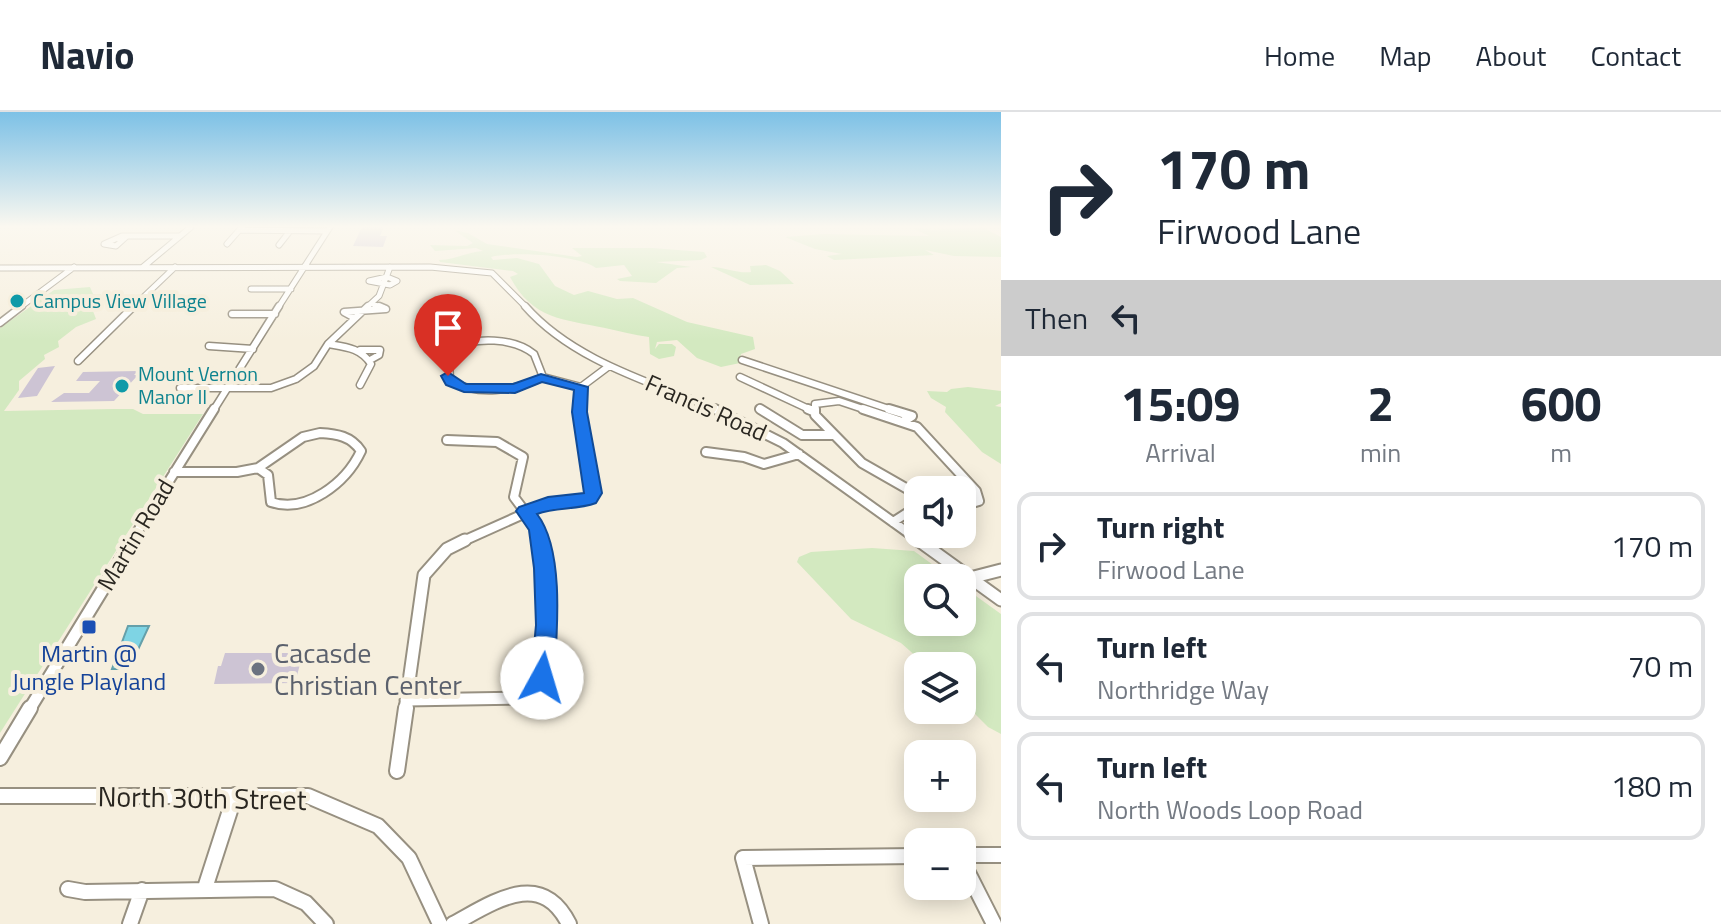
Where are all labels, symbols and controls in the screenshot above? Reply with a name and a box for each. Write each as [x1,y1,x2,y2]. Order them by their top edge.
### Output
text: Navio [40,26,134,84]
text: Home [1264,34,1335,77]
text: Map [1379,34,1432,77]
text: About [1476,34,1546,77]
text: Contact [1590,34,1681,77]
text: 170 m [1157,126,1310,211]
icon: right [1025,144,1129,248]
text: Firwood Lane [1157,203,1361,258]
place label: Campus View Village [33,285,207,316]
marker: Campus View Village [8,292,26,310]
pin [414,294,482,376]
text: Then [1025,295,1088,341]
icon: left [1104,296,1148,340]
icon: arrive [426,306,470,350]
place label: Mount Vernon Manor II [138,358,258,412]
street label: Francis Road [640,364,773,450]
text: 15:09 [1121,367,1240,440]
text: 2 [1367,367,1394,440]
text: 600 [1521,367,1601,440]
marker: Mount Vernon Manor II [113,377,131,395]
text: Arrival [1145,433,1216,472]
text: min [1360,433,1401,472]
text: m [1550,433,1572,472]
street label: Martin Road [88,472,183,597]
map controls [904,476,976,900]
button: sound [904,476,976,548]
text: Turn right [1097,504,1225,550]
text: 170 m [1611,523,1693,569]
icon: right [1029,524,1073,568]
text: Firwood Lane [1097,550,1245,589]
button: search [904,564,976,636]
marker: Martin @ Jungle Playland [80,618,98,636]
text: Turn left [1097,624,1207,670]
place label: Cacasde Christian Center [274,631,462,706]
place label: Martin @ Jungle Playland [12,635,166,699]
position arrow [500,636,584,720]
text: 70 m [1628,643,1693,689]
icon: left [1029,644,1073,688]
button: layers [904,652,976,724]
marker: Cacasde Christian Center [249,660,267,678]
text: Northridge Way [1097,670,1269,709]
button: + [904,740,976,812]
text: Turn left [1097,744,1207,790]
text: 180 m [1611,763,1693,809]
icon: left [1029,764,1073,808]
street label: North 30th Street [97,774,307,821]
text: North Woods Loop Road [1097,790,1363,829]
button: − [904,828,976,900]

